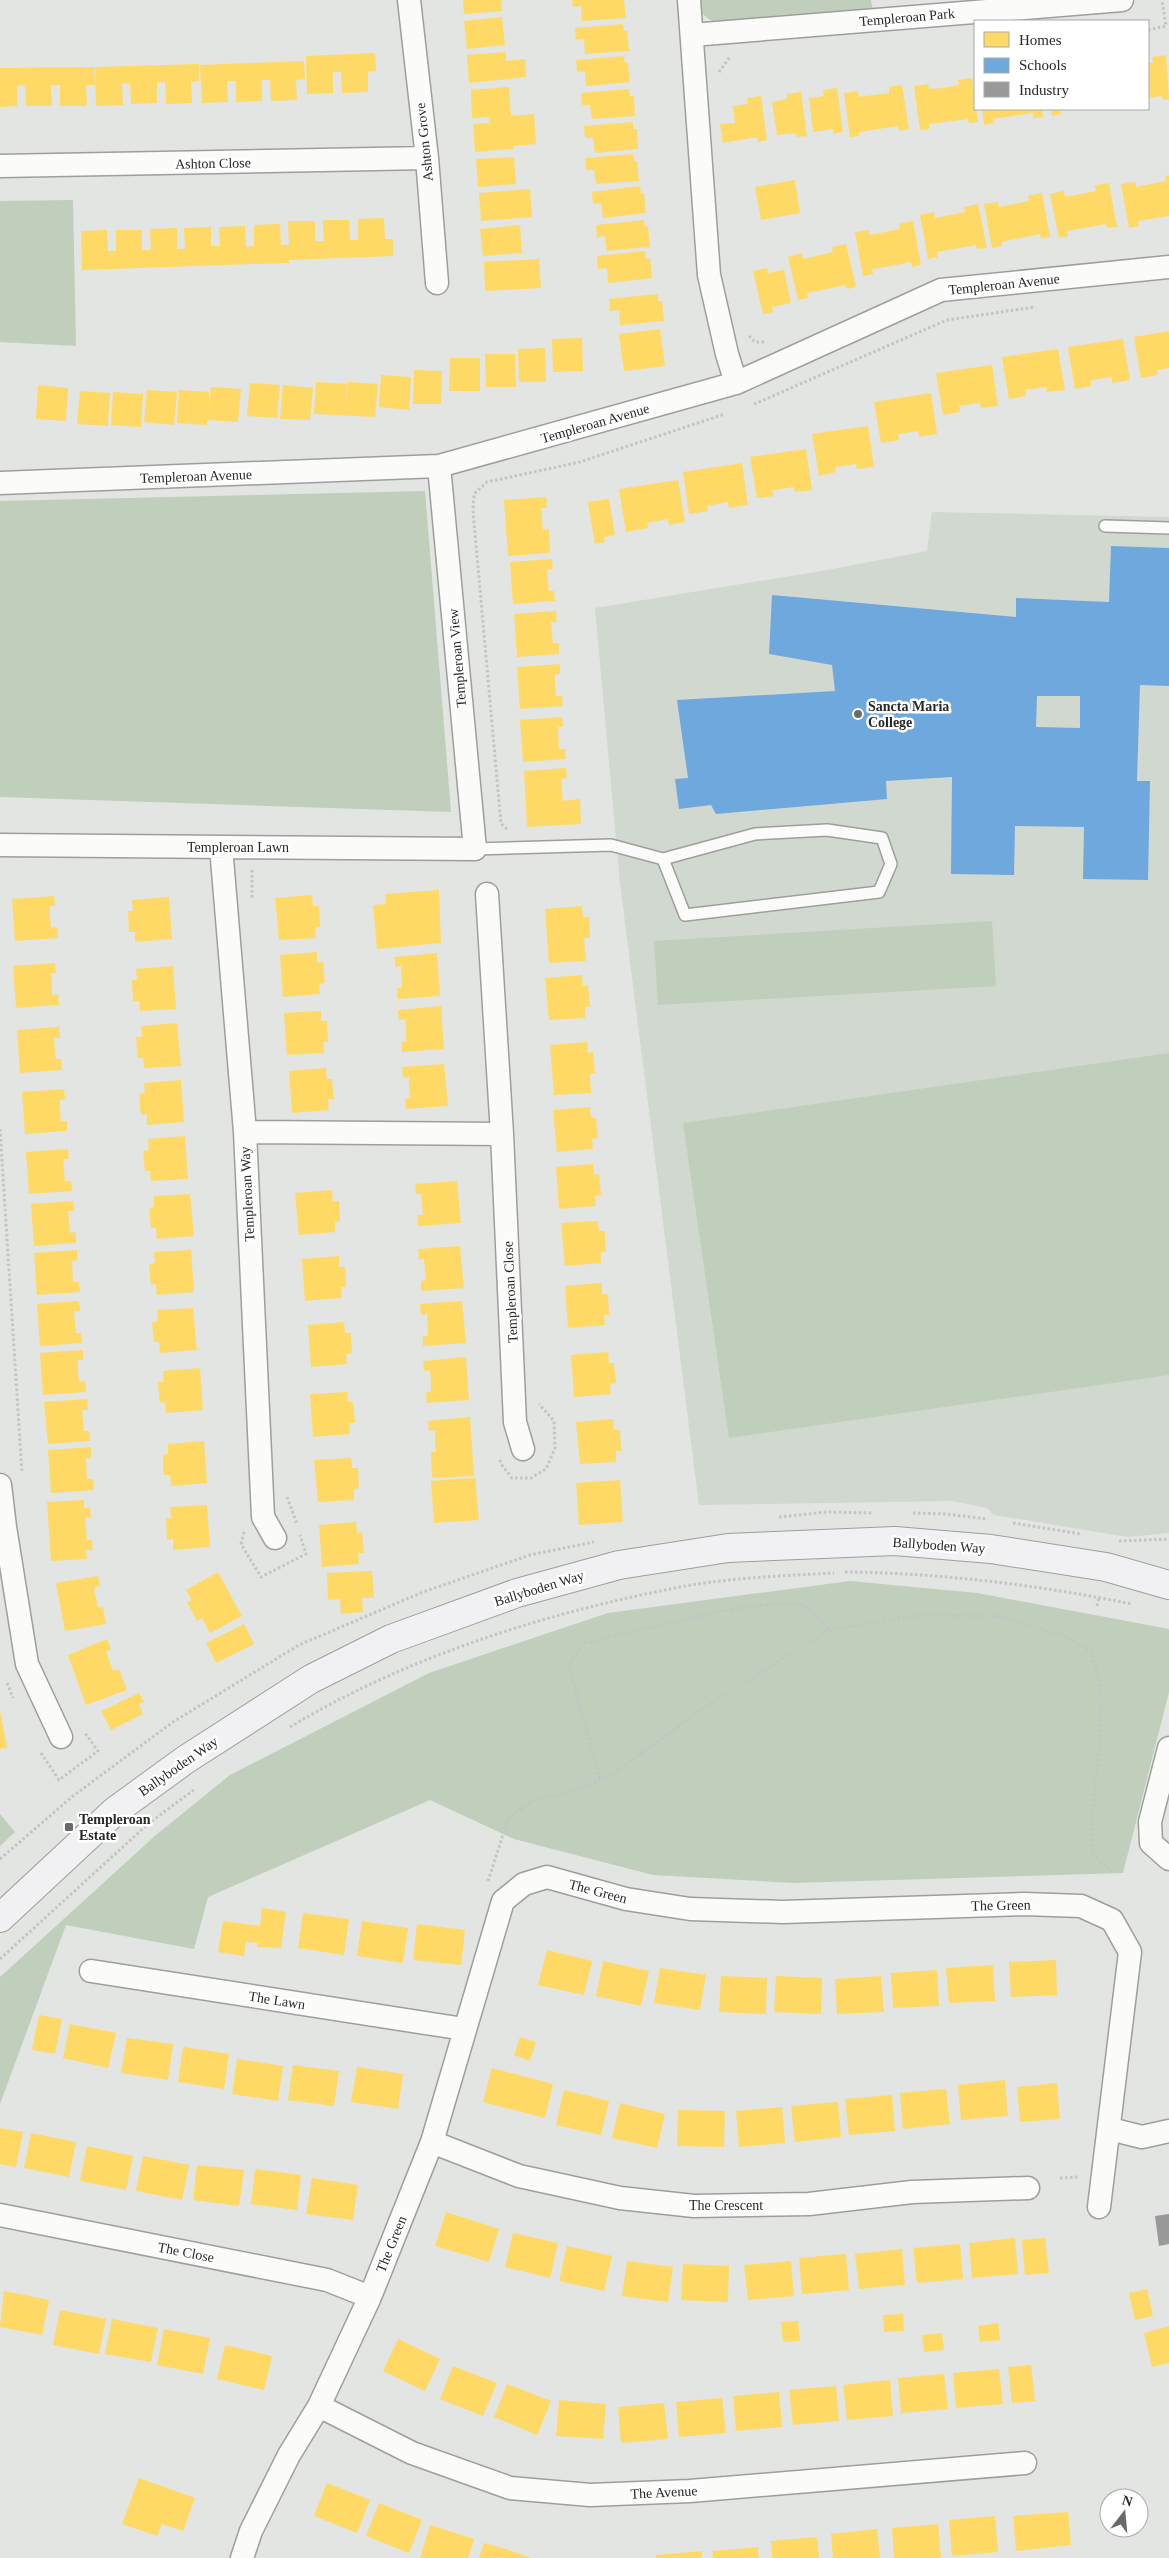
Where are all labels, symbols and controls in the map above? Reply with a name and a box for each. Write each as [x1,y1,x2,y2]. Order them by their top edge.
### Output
street label: Templeroan Park [859,6,955,29]
legend [974,20,1149,110]
text: Homes [1019,32,1062,48]
text: Schools [1019,57,1067,73]
text: Industry [1019,82,1069,98]
street label: Ashton Grove [413,102,436,182]
street label: Ashton Close [175,155,251,172]
street label: Templeroan Avenue [948,271,1060,298]
street label: Templeroan Avenue [539,401,651,446]
street label: Templeroan Avenue [140,467,252,486]
street label: Templeroan View [446,607,469,708]
place label: Sancta Maria College [868,699,949,730]
marker: Sancta Maria College [852,708,864,720]
street label: Templeroan Lawn [187,840,289,855]
street label: Templeroan Way [238,1146,257,1242]
street label: Templeroan Close [500,1241,521,1343]
street label: Ballyboden Way [892,1535,986,1556]
street label: Ballyboden Way [492,1568,586,1609]
street label: Ballyboden Way [136,1734,221,1799]
place label: Templeroan Estate [79,1812,151,1843]
marker: Templeroan Estate [63,1821,75,1833]
street label: The Green [567,1877,629,1906]
street label: The Green [971,1897,1031,1914]
street label: The Lawn [248,1989,306,2012]
street label: The Crescent [689,2198,763,2213]
street label: The Green [373,2214,410,2275]
street label: The Close [156,2240,215,2265]
street label: The Avenue [630,2483,698,2502]
north arrow [1099,2488,1149,2538]
text: N [1121,2492,1134,2510]

